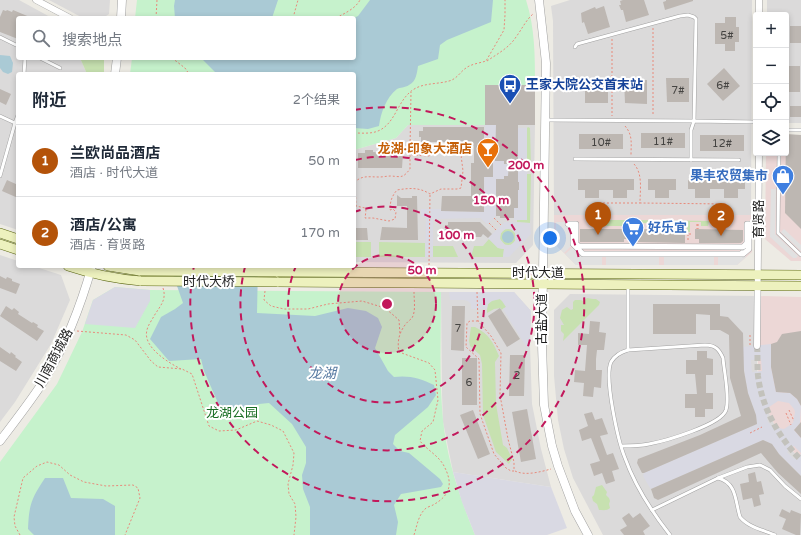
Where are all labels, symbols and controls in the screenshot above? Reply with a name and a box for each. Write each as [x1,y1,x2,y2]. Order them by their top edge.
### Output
map controls [753,12,789,156]
button: + [753,12,789,48]
search box [16,16,356,60]
icon: search [30,27,52,49]
house number: 5# [720,29,734,42]
text: 搜索地点 [62,31,122,49]
button: − [753,48,789,84]
bus stop icon: 王家大院公交首末站 [497,72,523,105]
place label: 王家大院公交首末站 [526,77,643,93]
house number: 6# [716,79,730,92]
house number: 7# [671,84,685,97]
button: locate [753,84,789,120]
text: 附近 [32,90,66,111]
text: 2个结果 [293,92,340,108]
button: layers [753,120,789,156]
house number: 11# [653,135,674,148]
bar icon: 龙湖·印象大酒店 [475,136,501,169]
house number: 10# [591,136,612,149]
house number: 12# [712,137,733,150]
place label: 龙湖·印象大酒店 [378,141,472,157]
text: 兰欧尚品酒店 [70,144,160,162]
text: 1 [41,153,49,169]
text: 50 m [308,153,340,169]
text: 200 m [508,158,544,172]
shop icon: 果丰农贸集市 [770,163,796,196]
text: 酒店 · 时代大道 [70,165,158,181]
place label: 果丰农贸集市 [690,168,768,184]
text: 150 m [473,193,509,207]
street label: 育贤路 [751,199,767,239]
pin: 1 [585,202,611,235]
pin: 2 [708,203,734,236]
supermarket icon: 好乐宜 [620,215,646,248]
text: 酒店/公寓 [70,216,137,234]
place label: 好乐宜 [648,220,687,236]
text: 2 [41,225,49,241]
text: 170 m [300,225,340,241]
text: 100 m [438,228,474,242]
your location [540,228,560,248]
text: 酒店 · 育贤路 [70,237,145,253]
text: 50 m [407,263,437,277]
street label: 时代大道 [512,265,564,281]
street label: 时代大桥 [183,274,235,290]
street label: 古盐大道 [534,293,550,345]
centre of rings [380,297,394,311]
house number: 7 [455,322,462,335]
street label: 川南商城路 [32,326,76,390]
water label: 龙湖 [308,365,338,382]
house number: 2 [514,369,521,382]
house number: 6 [466,376,473,389]
park label: 龙湖公园 [206,405,258,421]

